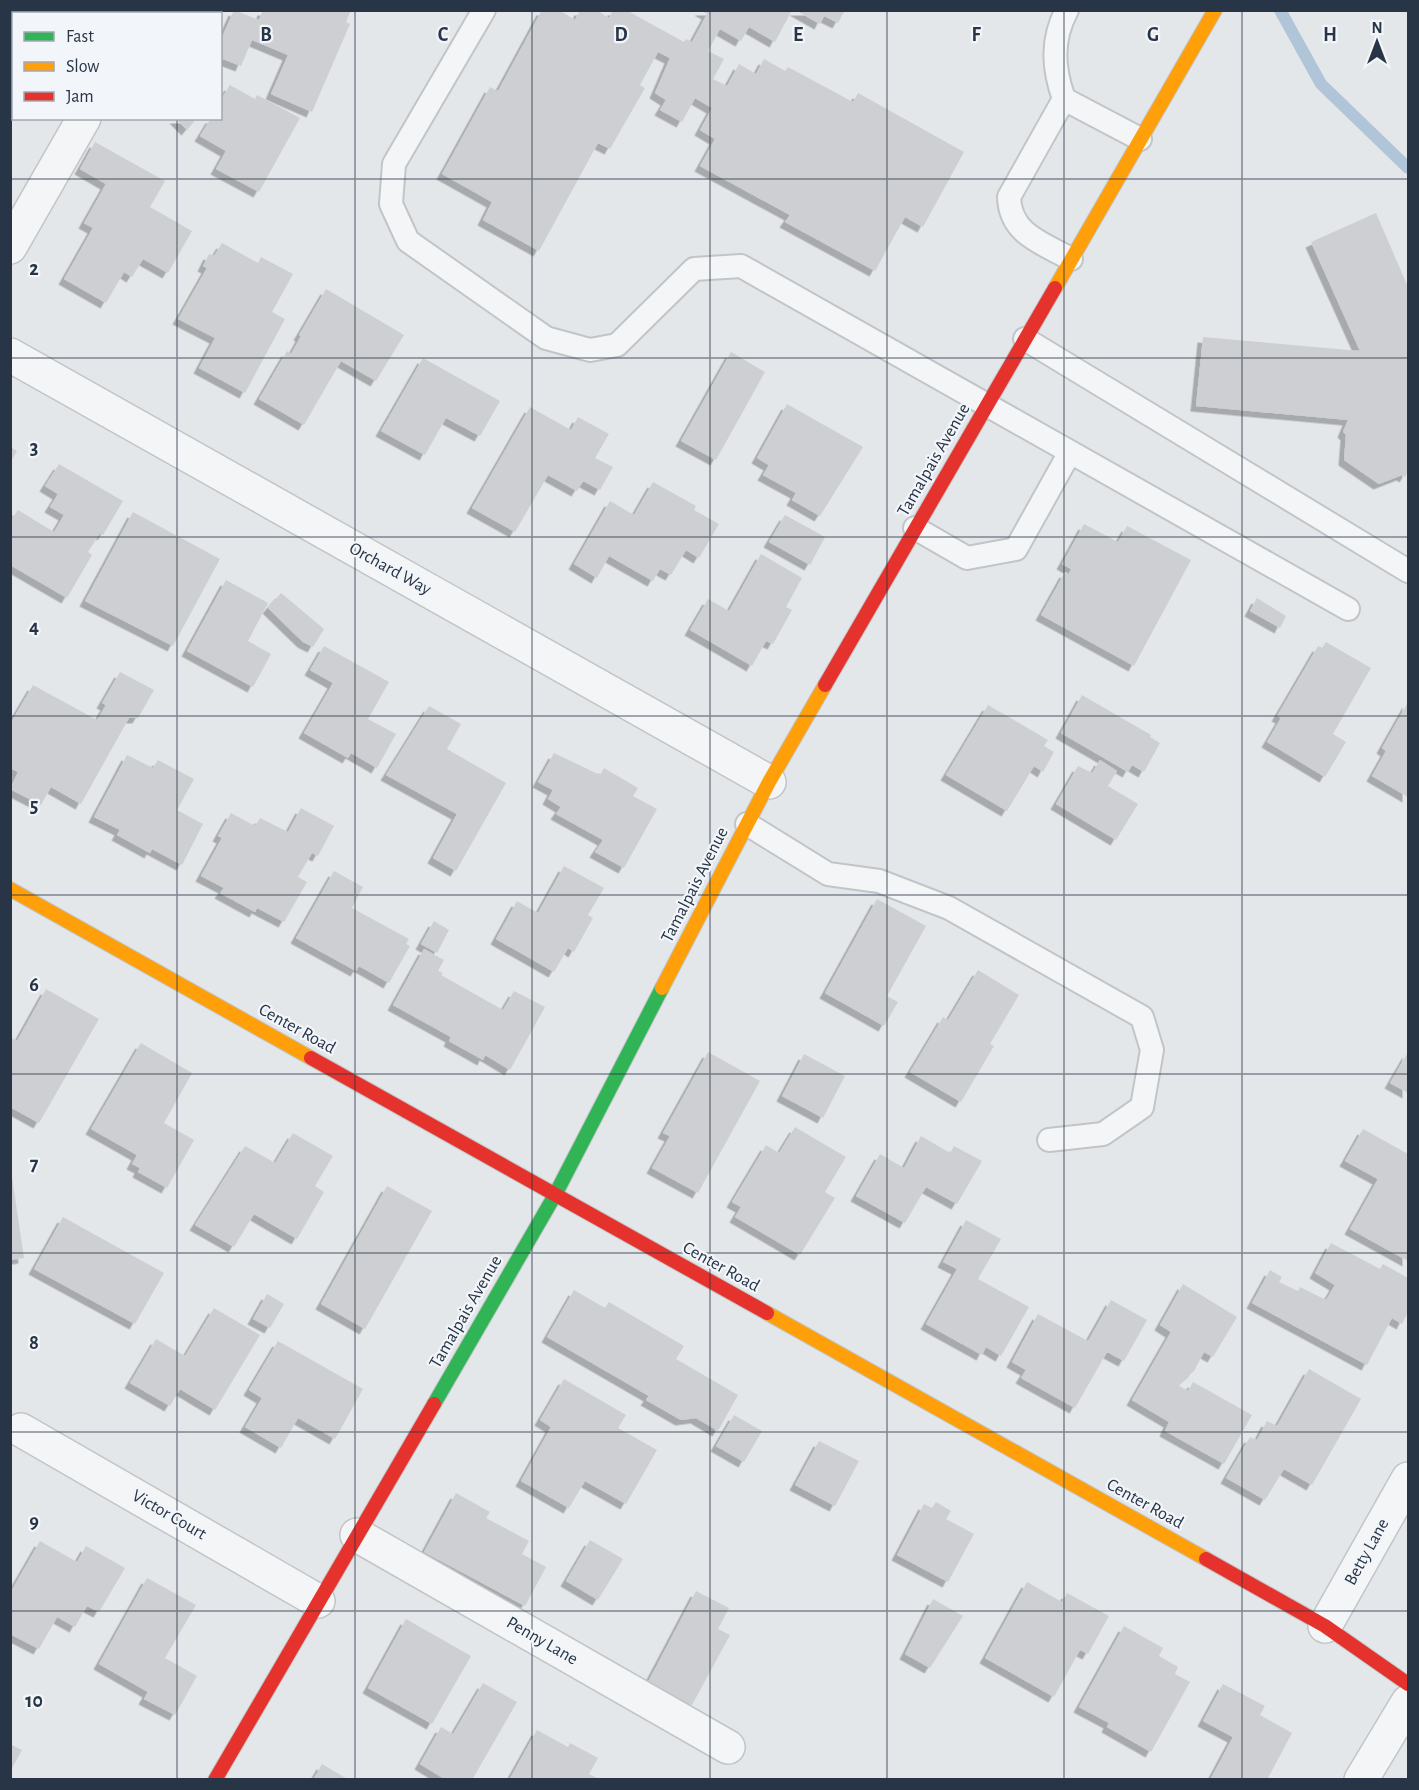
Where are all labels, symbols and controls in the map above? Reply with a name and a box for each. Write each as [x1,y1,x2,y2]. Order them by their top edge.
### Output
legend [12,12,222,120]
north arrow [1347,12,1407,72]
text: N [1371,20,1383,36]
text: B [260,25,272,45]
text: C [438,25,449,45]
text: D [614,25,628,45]
text: E [793,25,803,45]
text: F [971,25,981,45]
text: G [1147,25,1159,45]
text: H [1323,25,1337,45]
text: Fast [66,28,94,46]
text: Slow [66,58,99,76]
text: Jam [66,88,94,106]
text: 2 [29,259,39,279]
street label: Tamalpais Avenue [894,401,974,519]
text: 3 [30,438,38,458]
street label: Orchard Way [346,539,434,599]
text: 4 [29,617,39,637]
text: 5 [30,796,38,816]
street label: Tamalpais Avenue [658,824,732,946]
text: 6 [29,975,39,995]
street label: Center Road [255,1001,339,1057]
text: 7 [30,1154,39,1174]
street label: Center Road [679,1239,763,1295]
street label: Tamalpais Avenue [426,1253,506,1371]
text: 8 [29,1333,39,1353]
street label: Center Road [1103,1476,1187,1532]
street label: Victor Court [129,1487,210,1544]
text: 9 [29,1512,39,1532]
street label: Betty Lane [1341,1516,1393,1588]
street label: Penny Lane [503,1613,581,1669]
text: 10 [25,1691,43,1711]

